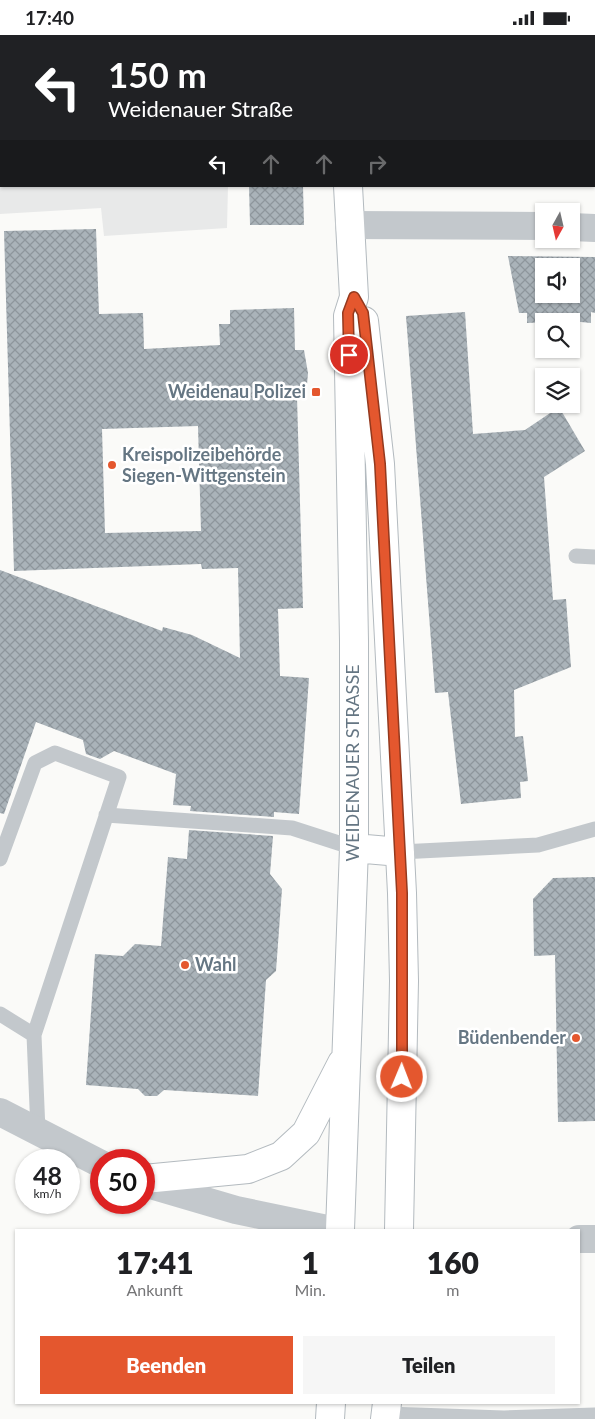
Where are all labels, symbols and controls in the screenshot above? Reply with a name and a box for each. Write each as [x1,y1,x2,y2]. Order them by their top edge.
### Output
text: 17:40 [25,6,74,29]
text: 150 m [108,53,207,95]
icon: left [25,55,90,120]
text: Weidenauer Straße [108,95,293,122]
icon: left [204,150,232,178]
icon: ahead [257,150,285,178]
icon: ahead [310,150,338,178]
icon: right [363,150,391,178]
north arrow [535,203,580,247]
map controls [535,203,580,413]
button: sound [535,258,580,303]
button: search [535,313,580,358]
pin [328,334,370,376]
icon: arrive [335,341,363,369]
button: layers [535,368,580,413]
place label: Weidenau Polizei [168,380,306,402]
marker: Weidenau Polizei [310,386,322,398]
place label: Kreispolizeibehörde Siegen-Wittgenstein [122,443,286,486]
marker: Kreispolizeibehörde Siegen-Wittgenstein [106,459,118,471]
street label: WEIDENAUER STRASSE [341,664,363,862]
place label: Wahl [195,953,237,975]
marker: Wahl [179,959,191,971]
place label: Büdenbender [458,1026,566,1048]
marker: Büdenbender [570,1032,582,1044]
position arrow [375,1050,427,1102]
speed limit sign: 50 [90,1149,155,1214]
text: 48 [33,1160,62,1190]
text: km/h [33,1186,62,1201]
text: 17:41 [116,1244,194,1280]
text: 1 [301,1244,319,1280]
text: 160 [427,1244,479,1280]
text: Ankunft [127,1280,183,1299]
text: Min. [295,1280,326,1299]
text: m [446,1280,459,1299]
button: Beenden [40,1336,293,1394]
button: Teilen [303,1336,555,1394]

